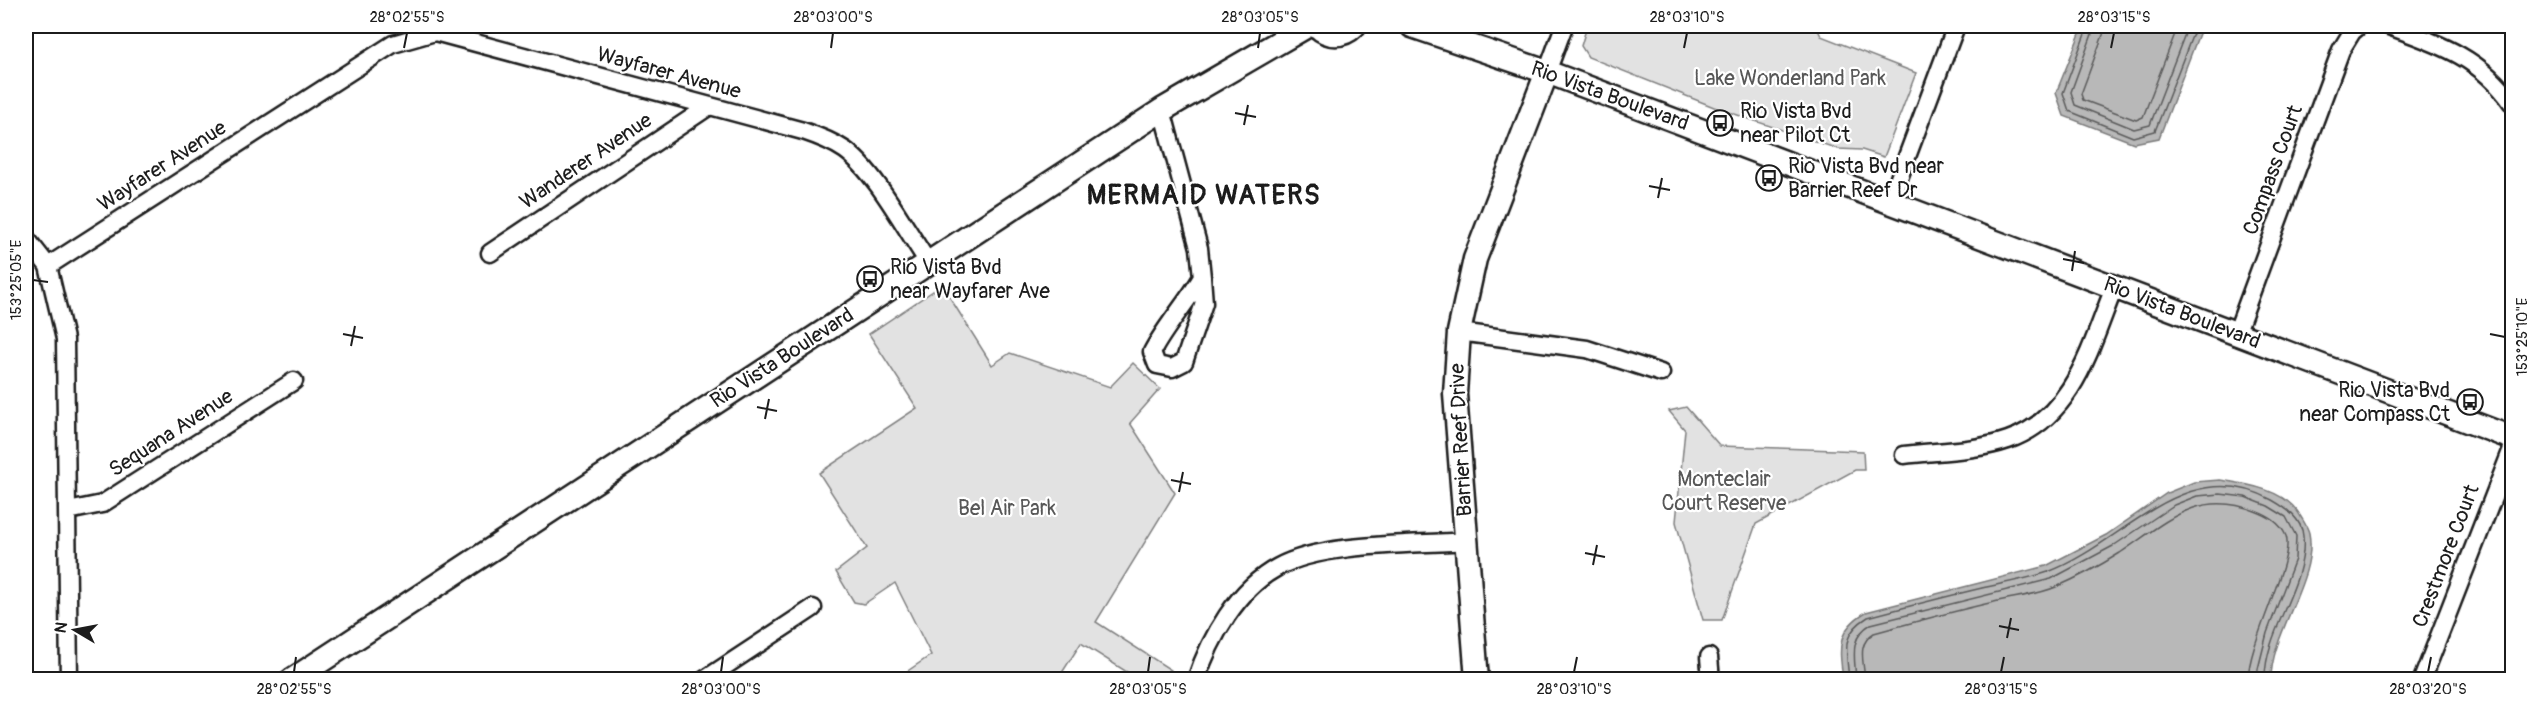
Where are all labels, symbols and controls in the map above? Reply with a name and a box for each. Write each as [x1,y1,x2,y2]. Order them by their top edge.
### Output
text: 28°02'55"S [369,8,445,27]
text: 28°03'00"S [793,8,873,27]
text: 28°03'05"S [1221,8,1299,27]
text: 28°03'10"S [1649,8,1725,27]
text: 28°03'15"S [2078,8,2150,27]
street label: Wayfarer Avenue [594,41,745,105]
street label: Rio Vista Boulevard [1527,55,1693,137]
park label: Lake Wonderland Park [1694,65,1886,92]
place label: Rio Vista Bvd near Pilot Ct [1740,98,1852,149]
street label: Compass Court [2237,101,2309,239]
street label: Wanderer Avenue [515,106,658,215]
bus stop icon: Rio Vista Bvd near Pilot Ct [1705,108,1735,138]
street label: Wayfarer Avenue [93,114,232,218]
place label: Rio Vista Bvd near Barrier Reef Dr [1788,153,1944,204]
bus stop icon: Rio Vista Bvd near Barrier Reef Dr [1754,163,1784,193]
district label: MERMAID WATERS [1087,179,1321,212]
text: 153°25'05"E [7,239,26,320]
place label: Rio Vista Bvd near Wayfarer Ave [890,254,1050,305]
bus stop icon: Rio Vista Bvd near Wayfarer Ave [855,264,885,294]
street label: Rio Vista Boulevard [2100,271,2264,355]
text: 153°25'10"E [2513,298,2532,376]
street label: Rio Vista Boulevard [705,302,859,414]
street label: Barrier Reef Drive [1443,362,1479,517]
place label: Rio Vista Bvd near Compass Ct [2299,377,2451,428]
street label: Sequana Avenue [104,382,239,483]
bus stop icon: Rio Vista Bvd near Compass Ct [2455,387,2485,417]
park label: Monteclair Court Reserve [1662,466,1787,517]
street label: Crestmore Court [2406,480,2486,631]
park label: Bel Air Park [958,495,1056,522]
north arrow [45,600,105,660]
text: N [50,620,72,635]
text: 28°02'55"S [256,680,332,699]
text: 28°03'00"S [681,680,761,699]
text: 28°03'05"S [1109,680,1187,699]
text: 28°03'10"S [1536,680,1612,699]
text: 28°03'15"S [1965,680,2037,699]
text: 28°03'20"S [2389,680,2467,699]

